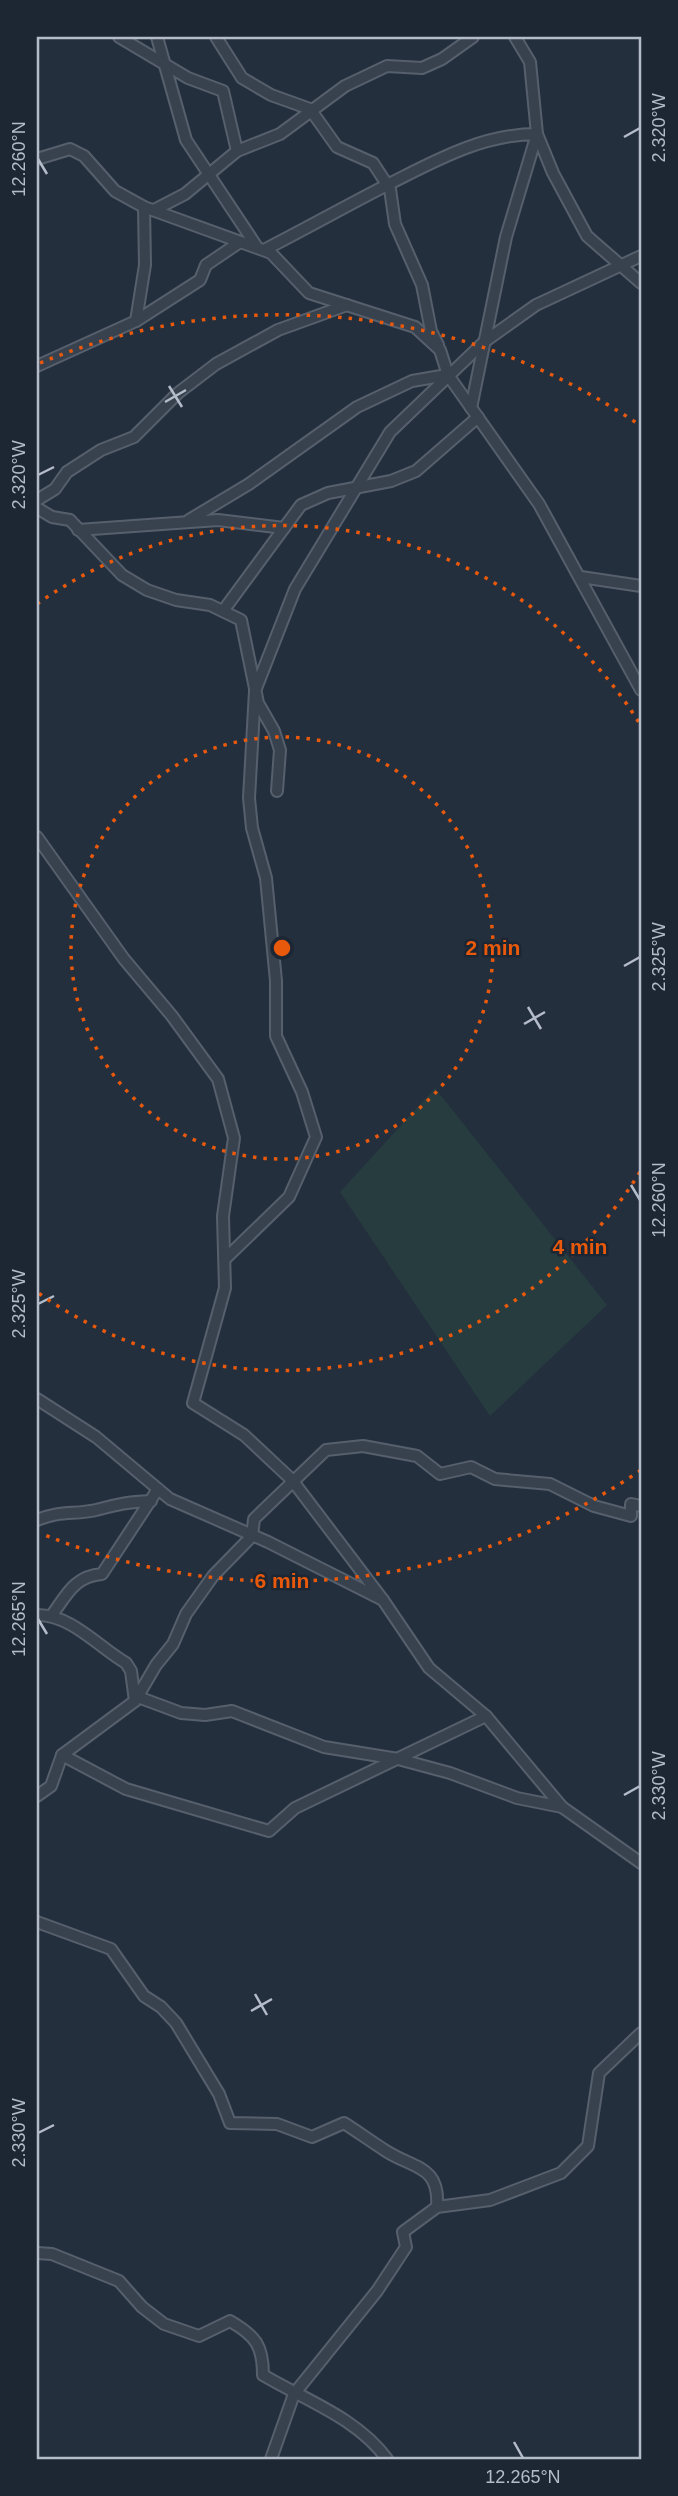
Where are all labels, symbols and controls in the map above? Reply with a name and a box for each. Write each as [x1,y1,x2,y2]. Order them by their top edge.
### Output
text: 2.320°W [649,93,669,163]
text: 12.260°N [9,121,29,197]
text: 2.320°W [9,440,29,510]
text: 2.325°W [649,922,669,992]
centre of rings [270,936,294,960]
text: 2 min [466,936,520,959]
text: 12.260°N [649,1162,669,1238]
text: 4 min [553,1235,607,1258]
text: 2.325°W [9,1269,29,1339]
text: 6 min [255,1569,309,1592]
text: 12.265°N [9,1581,29,1657]
text: 2.330°W [649,1751,669,1821]
text: 2.330°W [9,2098,29,2168]
text: 12.265°N [485,2467,561,2487]

